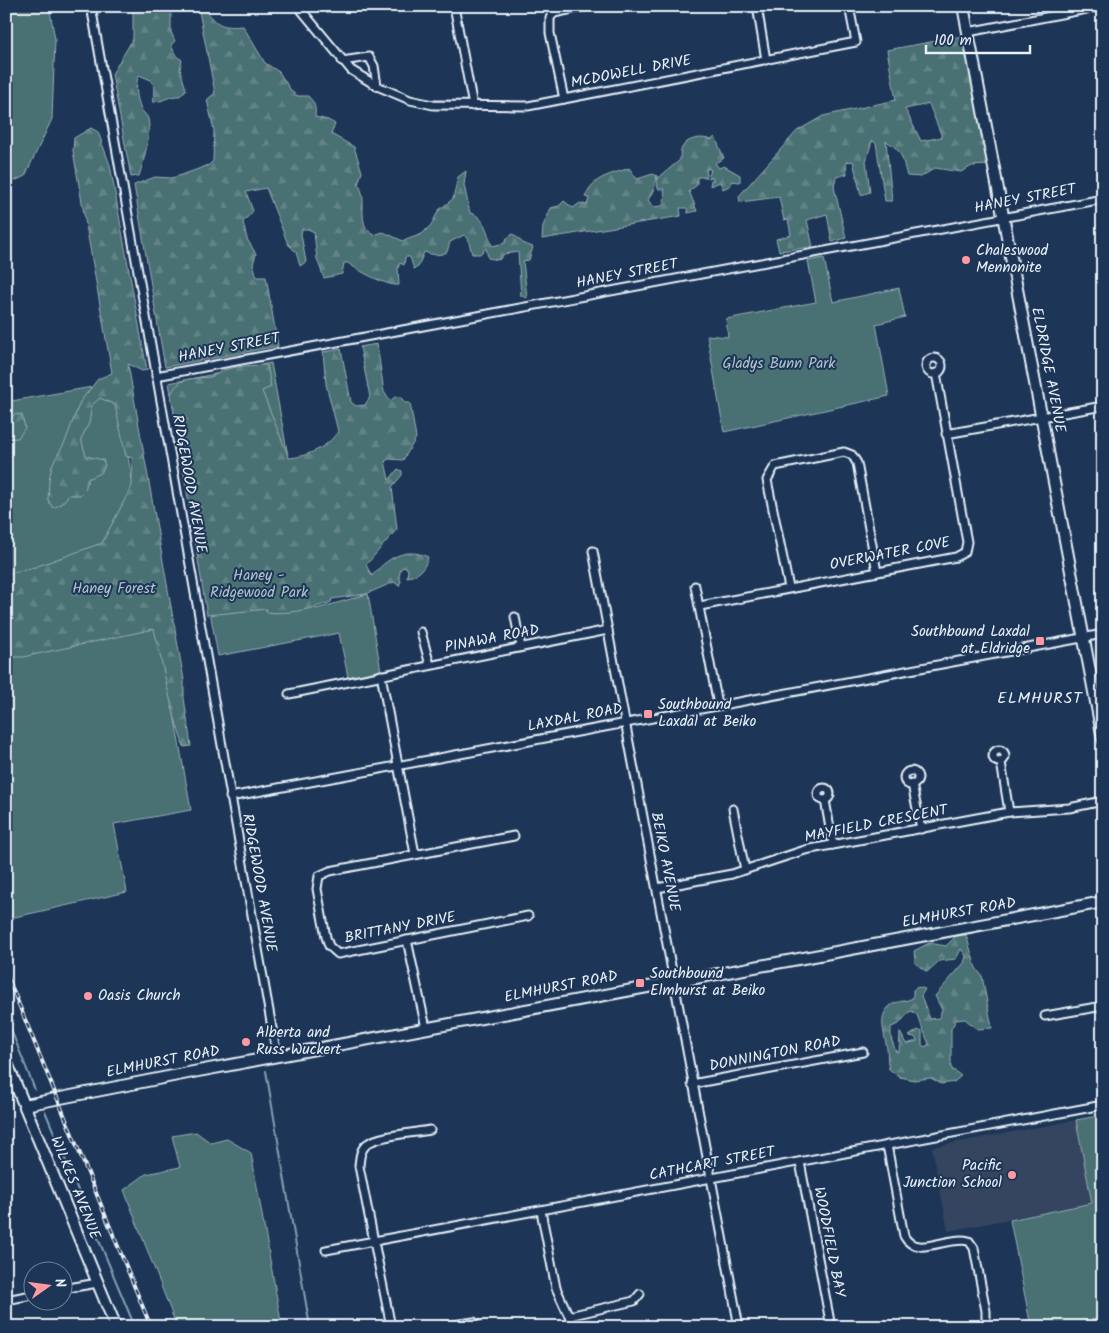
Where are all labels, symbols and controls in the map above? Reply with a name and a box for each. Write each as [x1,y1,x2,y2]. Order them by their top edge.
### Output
scale bar [926,22,1030,54]
text: 100 m [934,29,972,53]
street label: MCDOWELL DRIVE [569,48,695,95]
street label: HANEY STREET [972,177,1080,221]
place label: Chaleswood Mennonite [976,239,1049,280]
street label: HANEY STREET [574,252,682,296]
marker: Chaleswood Mennonite [960,254,972,266]
street label: ELDRIDGE AVENUE [1024,305,1072,436]
street label: HANEY STREET [176,326,284,370]
park label: Gladys Bunn Park [723,352,836,376]
street label: RIDGEWOOD AVENUE [165,413,213,557]
street label: OVERWATER COVE [828,530,953,577]
park label: Haney - Ridgewood Park [210,564,309,605]
park label: Haney Forest [72,577,156,601]
street label: PINAWA ROAD [443,618,542,660]
place label: Southbound Laxdal at Eldridge [911,620,1030,661]
marker: Southbound Laxdal at Eldridge [1034,635,1046,647]
district label: ELMHURST [997,686,1083,711]
place label: Southbound Laxdal at Beiko [658,693,757,734]
street label: LAXDAL ROAD [525,697,625,739]
marker: Southbound Laxdal at Beiko [642,708,654,720]
street label: MAYFIELD CRESCENT [802,798,951,850]
street label: BEIKO AVENUE [644,810,687,915]
street label: RIDGEWOOD AVENUE [235,812,283,956]
street label: ELMHURST ROAD [900,891,1018,935]
street label: BRITTANY DRIVE [342,905,459,951]
place label: Southbound Elmhurst at Beiko [650,962,766,1003]
street label: ELMHURST ROAD [502,964,620,1010]
marker: Southbound Elmhurst at Beiko [634,977,646,989]
place label: Oasis Church [98,984,181,1008]
marker: Oasis Church [82,990,94,1002]
place label: Alberta and Russ Wuckert [256,1021,341,1062]
street label: DONNINGTON ROAD [707,1029,843,1078]
marker: Alberta and Russ Wuckert [240,1036,252,1048]
street label: ELMHURST ROAD [104,1039,222,1085]
street label: WILKES AVENUE [43,1133,107,1245]
street label: CATHCART STREET [647,1140,779,1188]
place label: Pacific Junction School [903,1154,1002,1195]
marker: Pacific Junction School [1006,1169,1018,1181]
street label: WOODFIELD BAY [807,1185,852,1301]
north arrow [22,1260,72,1310]
text: N [48,1276,71,1290]

